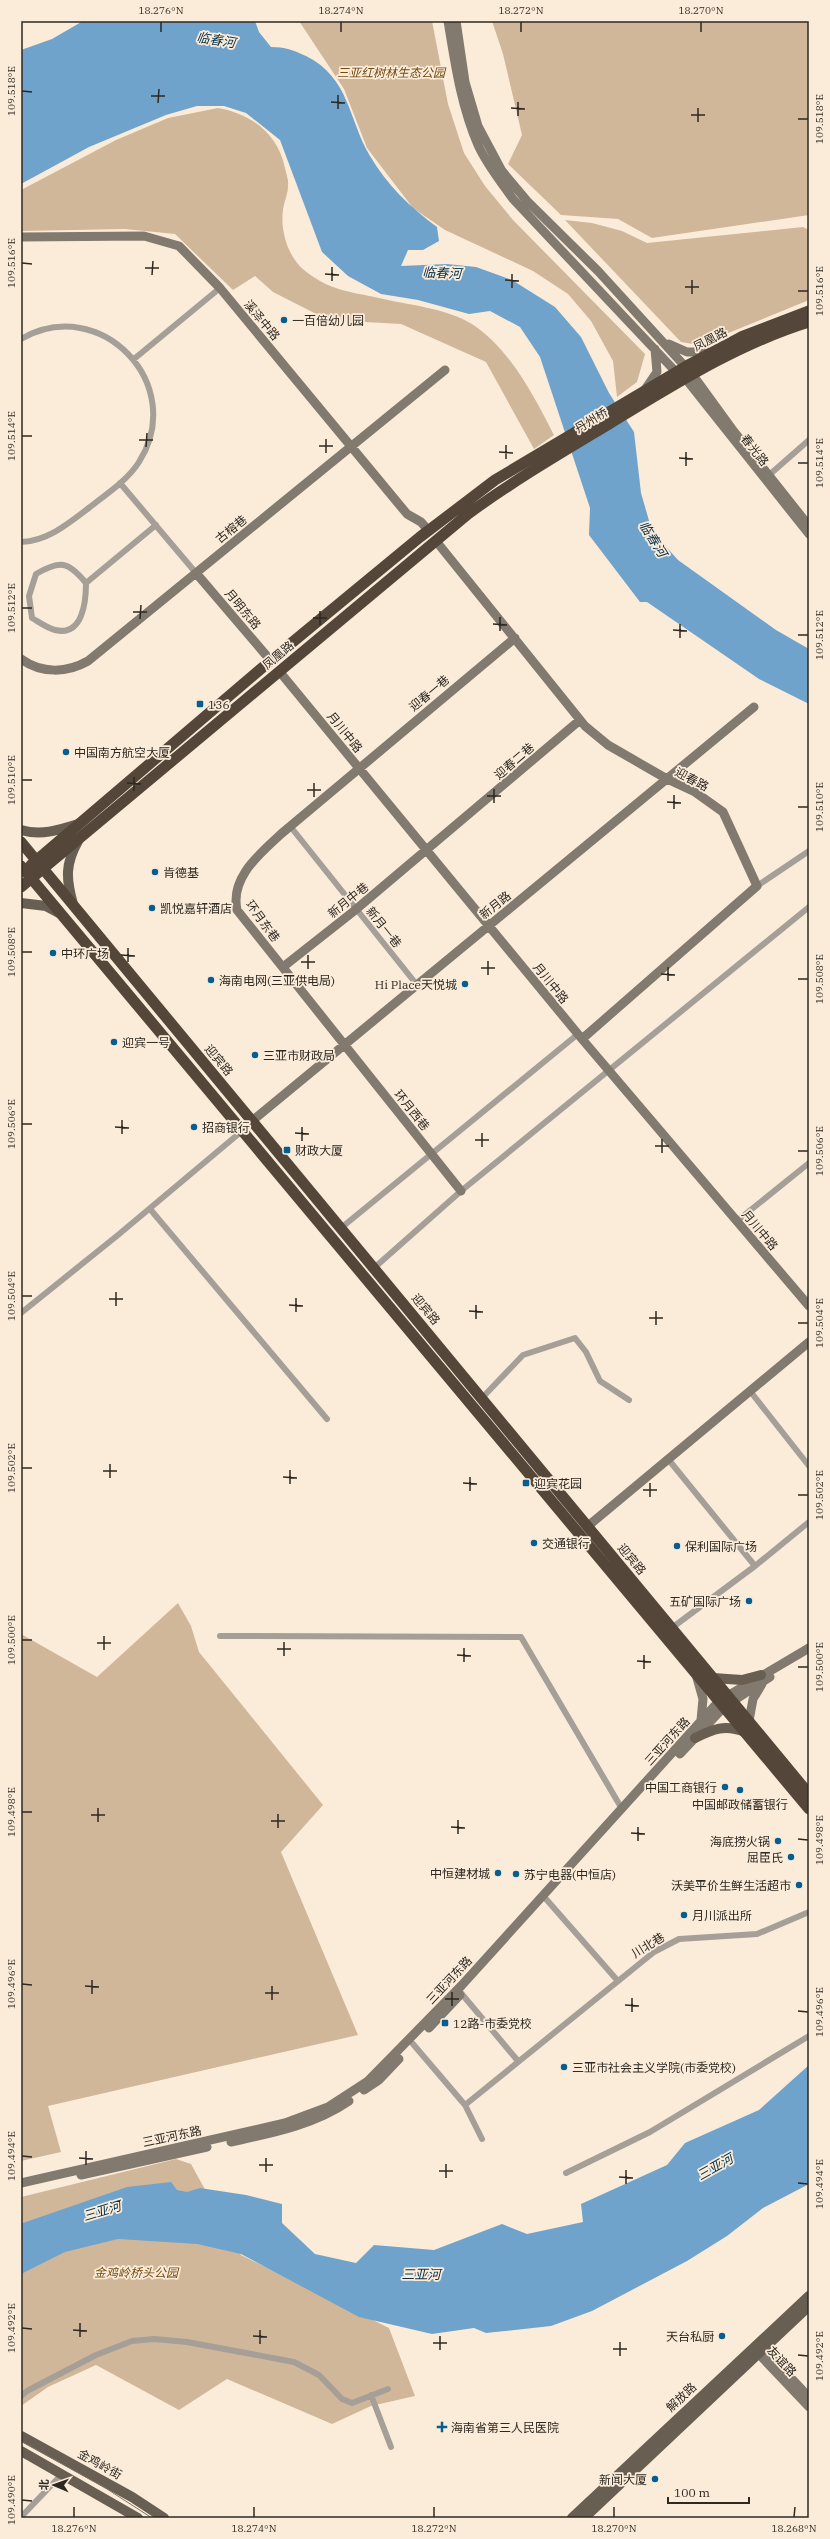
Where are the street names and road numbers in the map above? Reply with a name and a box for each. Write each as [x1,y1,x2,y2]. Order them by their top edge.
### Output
street label: 溪泽中路 [241,297,283,343]
street label: 凤凰路 [691,324,729,354]
street label: 丹州桥 [572,404,610,436]
street label: 春光路 [738,431,772,469]
street label: 古榕巷 [212,512,250,546]
street label: 月明东路 [222,586,264,632]
street label: 凤凰路 [259,638,297,672]
street label: 迎春一巷 [406,672,452,714]
street label: 月川中路 [324,709,366,755]
street label: 迎春二巷 [491,740,537,782]
street label: 迎春路 [673,764,711,794]
street label: 新月中巷 [325,879,371,921]
street label: 新月路 [476,888,514,922]
street label: 环月东巷 [243,897,283,945]
street label: 新月一巷 [363,904,405,950]
street label: 月川中路 [530,960,572,1006]
street label: 迎宾路 [202,1041,236,1079]
street label: 环月西巷 [391,1087,433,1133]
street label: 月川中路 [739,1207,781,1253]
street label: 迎宾路 [409,1290,443,1328]
street label: 迎宾路 [615,1540,649,1578]
street label: 三亚河东路 [641,1714,693,1768]
street label: 川北巷 [629,1929,667,1961]
street label: 三亚河东路 [423,1953,475,2007]
street label: 三亚河东路 [141,2122,203,2150]
street label: 友谊路 [764,2343,800,2379]
street label: 解放路 [663,2379,699,2415]
street label: 金鸡岭街 [75,2446,125,2482]

